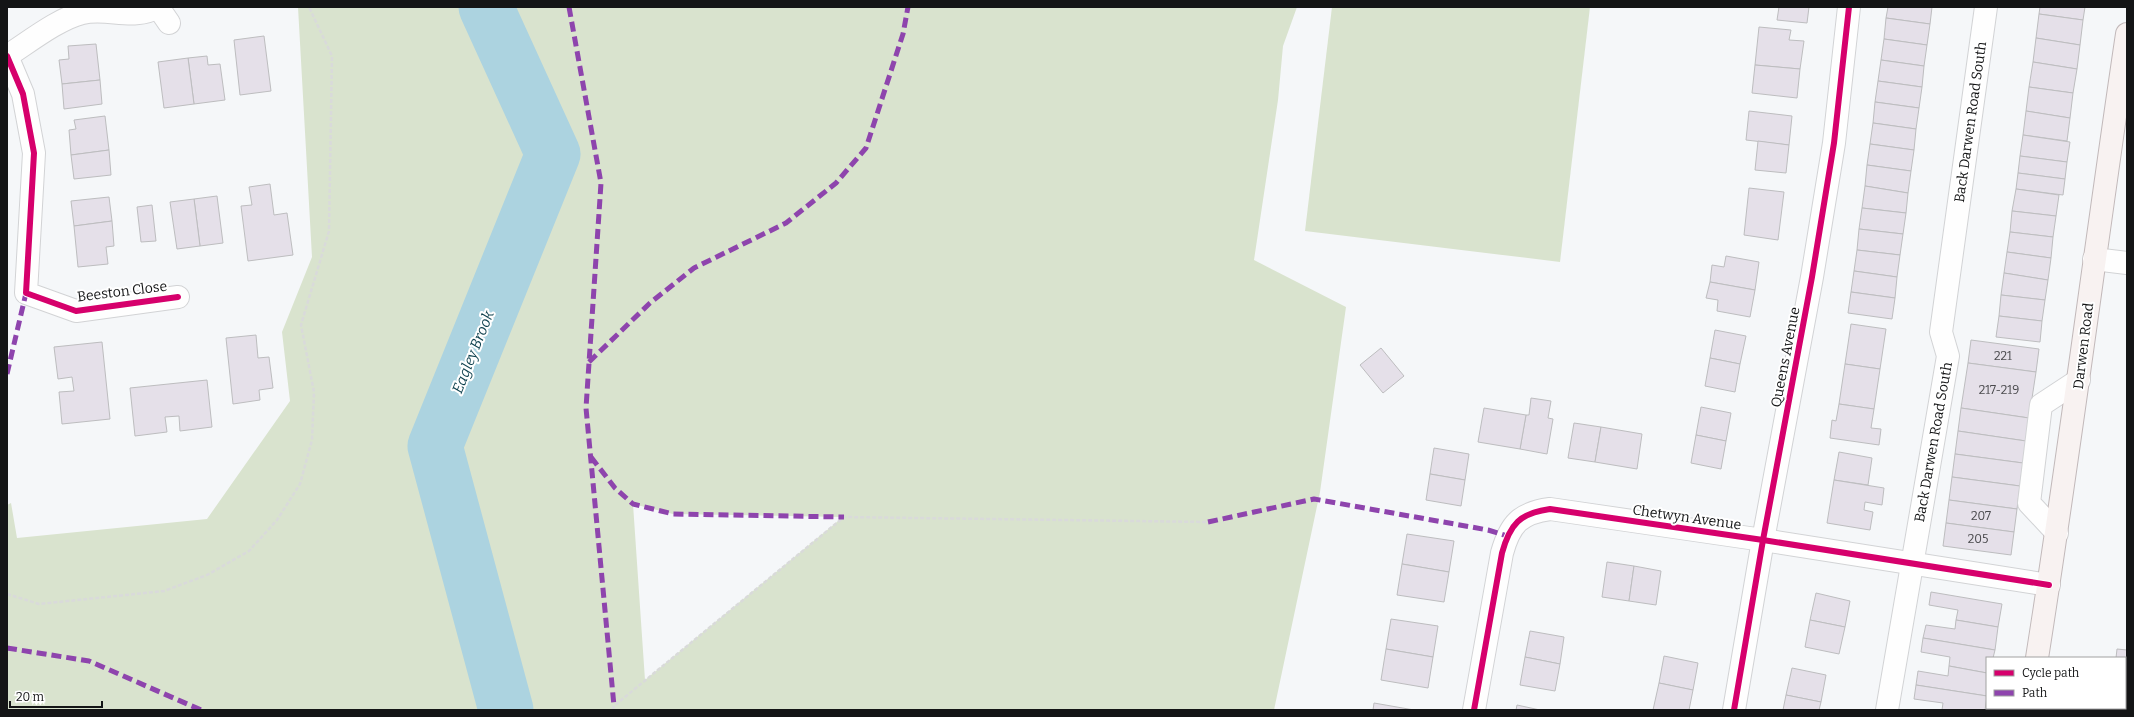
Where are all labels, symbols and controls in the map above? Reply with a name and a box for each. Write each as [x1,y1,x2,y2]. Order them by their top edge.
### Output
street label: Back Darwen Road South [1951,40,1990,204]
street label: Beeston Close [76,278,168,305]
street label: Darwen Road [2070,302,2097,390]
street label: Queens Avenue [1767,305,1804,409]
water label: Eagley Brook [448,307,498,396]
house number: 221 [1994,349,2012,363]
street label: Back Darwen Road South [1911,360,1956,523]
house number: 217-219 [1979,383,2019,397]
street label: Chetwyn Avenue [1631,501,1742,534]
house number: 207 [1971,509,1991,523]
house number: 205 [1968,532,1988,546]
legend [1986,657,2126,709]
text: Cycle path [2022,666,2080,680]
scale bar [10,683,102,709]
text: Path [2022,686,2048,700]
text: 20 m [16,690,45,704]

